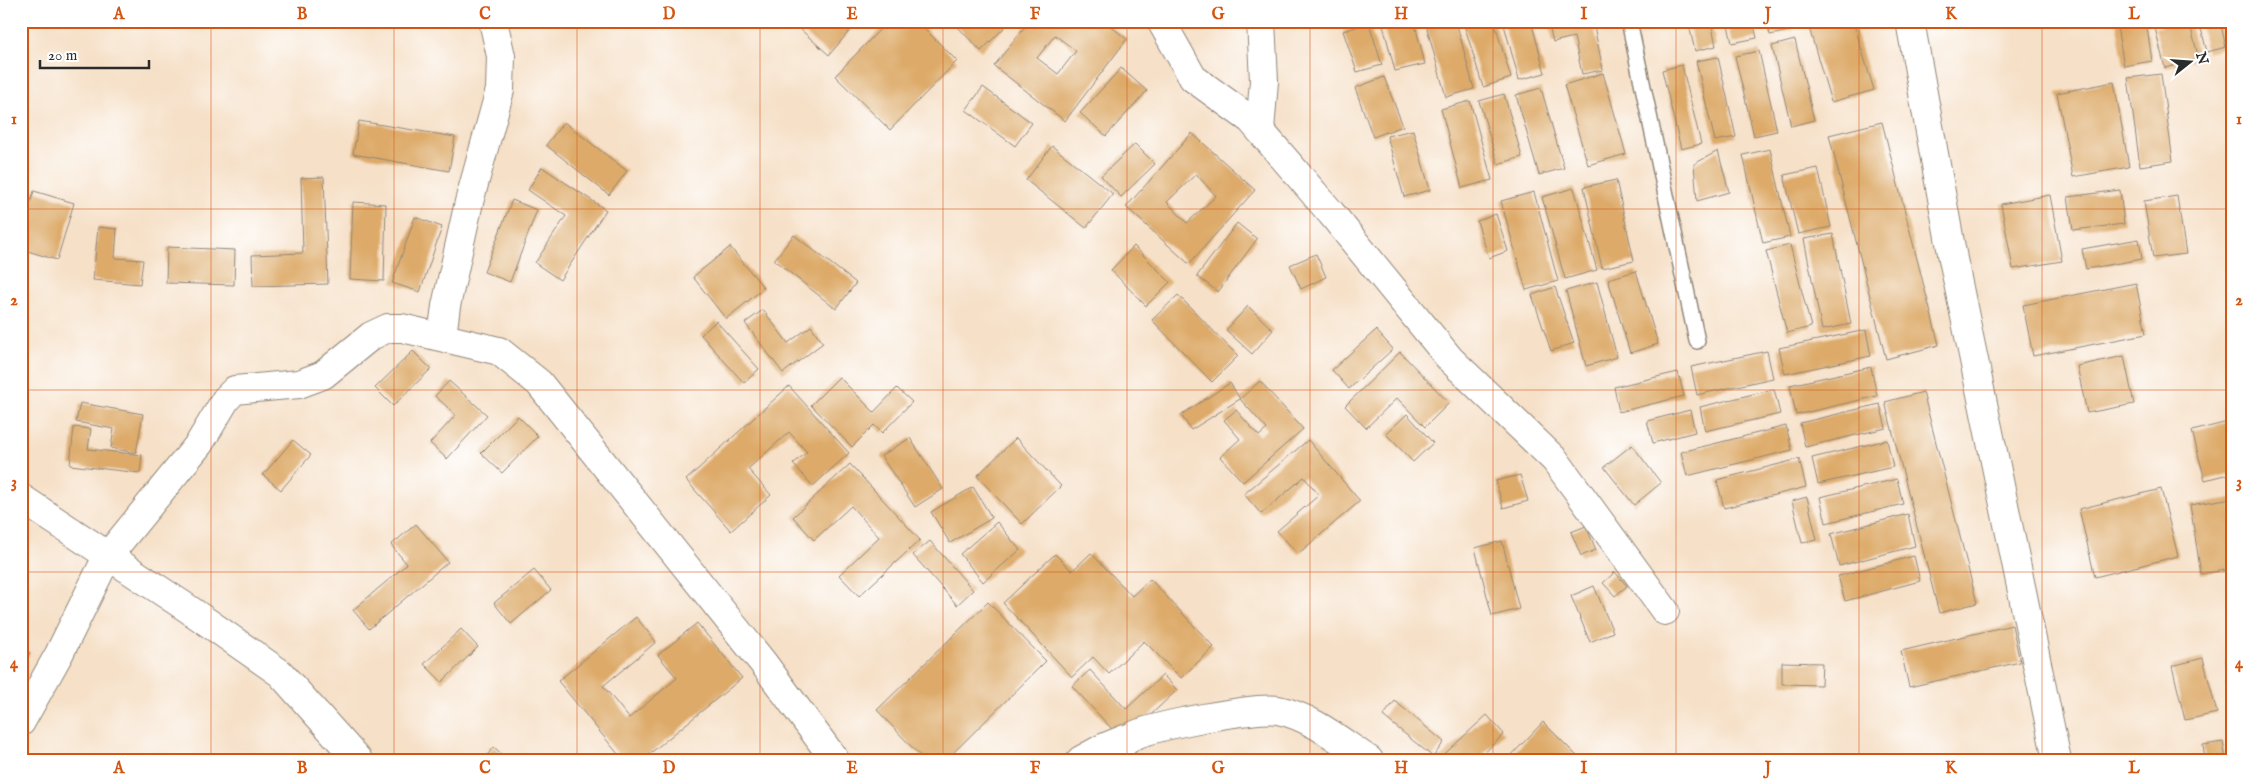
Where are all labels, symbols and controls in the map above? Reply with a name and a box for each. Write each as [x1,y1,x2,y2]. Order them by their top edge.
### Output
text: A [113,5,126,25]
text: B [297,5,308,25]
text: C [479,5,491,25]
text: D [663,5,676,25]
text: E [846,5,858,25]
text: F [1030,5,1041,25]
text: G [1212,5,1225,25]
text: H [1394,5,1408,25]
text: I [1581,5,1588,25]
text: J [1763,5,1772,25]
text: K [1945,5,1958,25]
text: L [2128,5,2140,25]
scale bar [40,38,149,70]
north arrow [2166,38,2216,88]
text: 20 m [48,46,78,65]
text: N [2191,49,2212,67]
text: 1 [11,110,17,130]
text: 1 [2236,110,2242,130]
text: 2 [10,291,18,311]
text: 2 [2235,291,2243,311]
text: 3 [11,473,17,493]
text: 3 [2236,473,2242,493]
text: 4 [10,654,19,674]
text: 4 [2235,654,2244,674]
text: A [113,759,126,779]
text: B [297,759,308,779]
text: C [479,759,491,779]
text: D [663,759,676,779]
text: E [846,759,858,779]
text: F [1030,759,1041,779]
text: G [1212,759,1225,779]
text: H [1394,759,1408,779]
text: I [1581,759,1588,779]
text: J [1763,759,1772,779]
text: K [1945,759,1958,779]
text: L [2128,759,2140,779]

